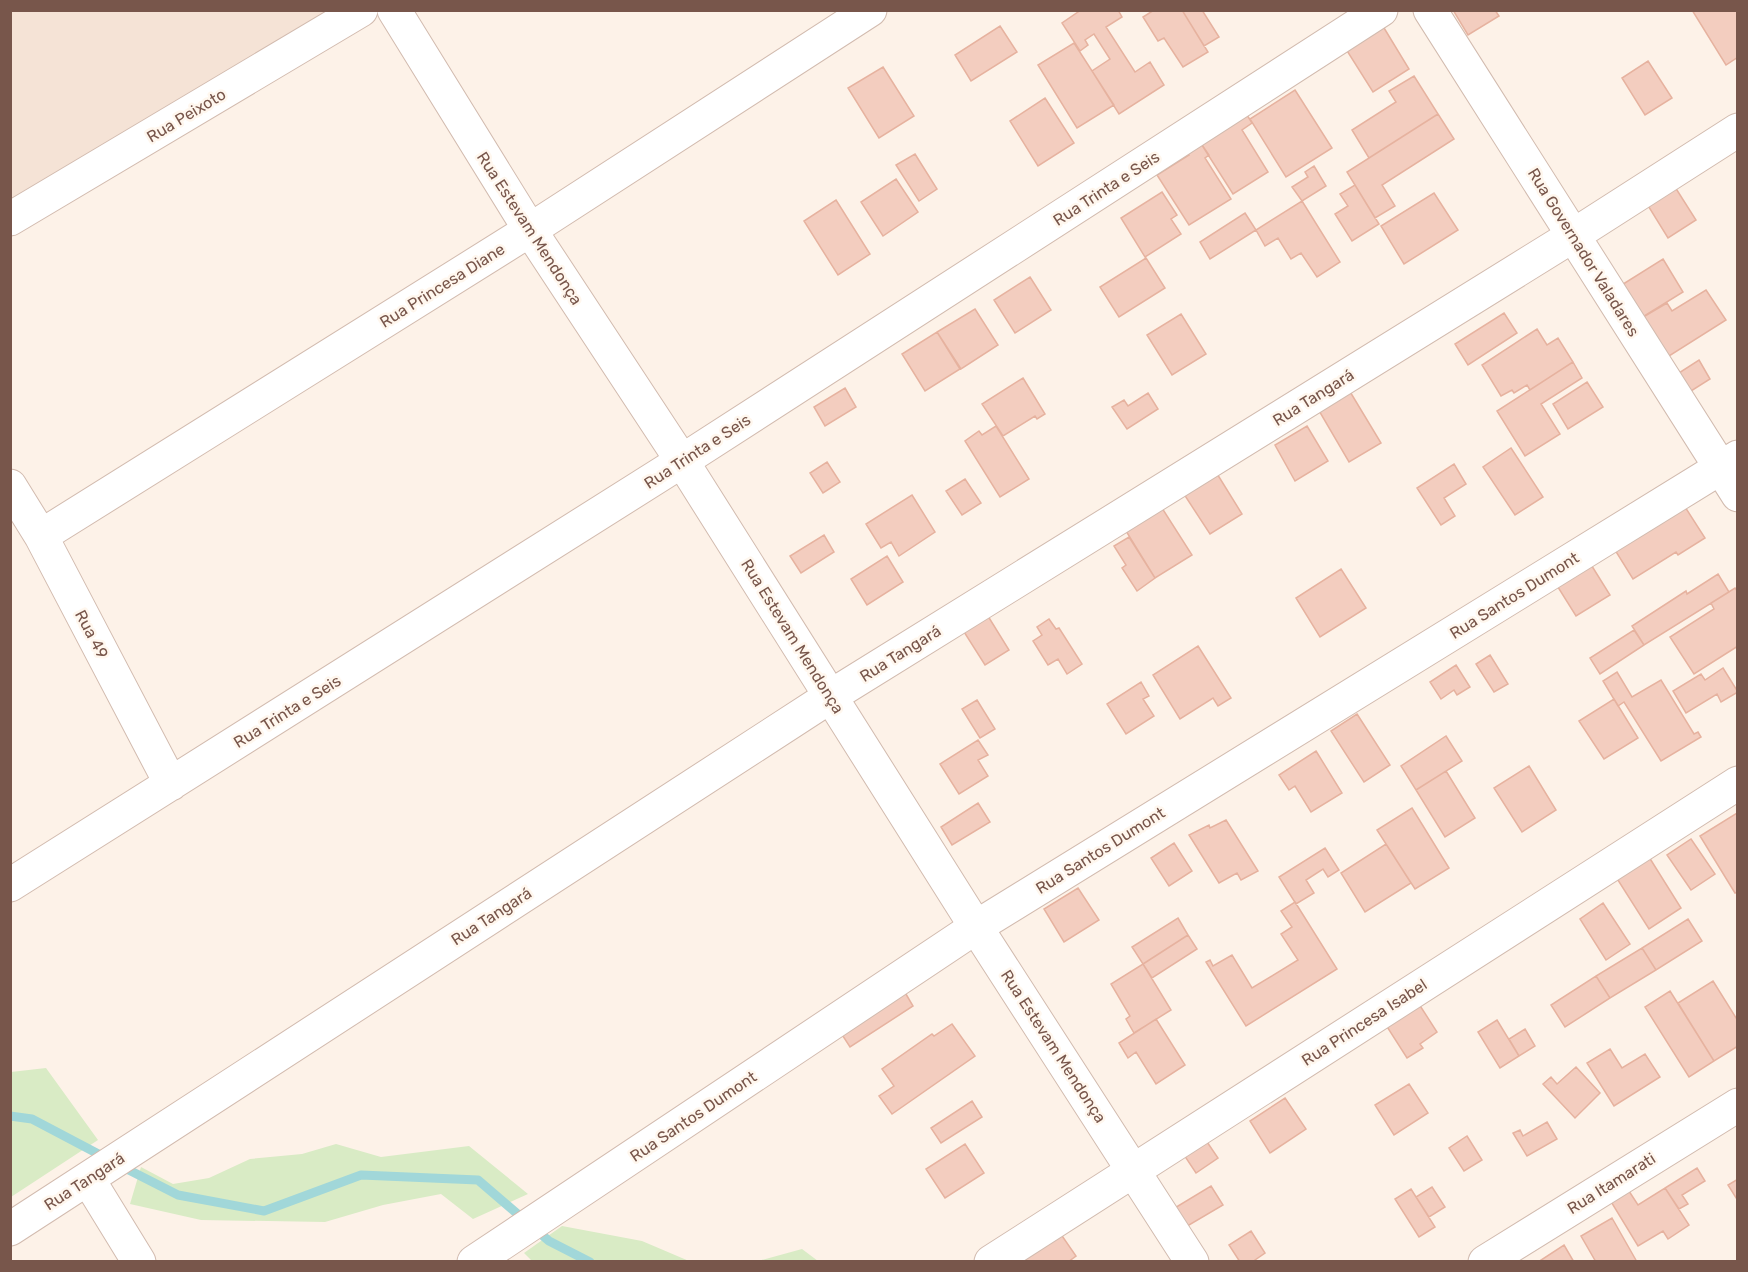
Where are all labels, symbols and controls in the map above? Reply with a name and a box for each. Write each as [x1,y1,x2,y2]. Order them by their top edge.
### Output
street label: Rua Peixoto [143,84,229,146]
street label: Rua Trinta e Seis [1050,147,1163,230]
street label: Rua Estevam Mendonça [473,148,586,308]
street label: Rua Governador Valadares [1524,164,1643,340]
street label: Rua Princesa Diane [376,239,508,332]
street label: Rua Tangará [1269,365,1357,430]
street label: Rua Trinta e Seis [641,410,754,493]
street label: Rua Santos Dumont [1446,548,1582,643]
street label: Rua Estevam Mendonça [737,556,848,717]
street label: Rua 49 [71,607,112,662]
street label: Rua Tangará [856,621,944,686]
street label: Rua Trinta e Seis [230,671,344,752]
street label: Rua Santos Dumont [1032,803,1168,898]
street label: Rua Tangará [448,883,535,949]
street label: Rua Estevam Mendonça [997,966,1110,1126]
street label: Rua Princesa Isabel [1298,975,1430,1070]
street label: Rua Santos Dumont [626,1067,760,1166]
street label: Rua Tangará [41,1148,128,1214]
street label: Rua Itamarati [1564,1149,1659,1218]

